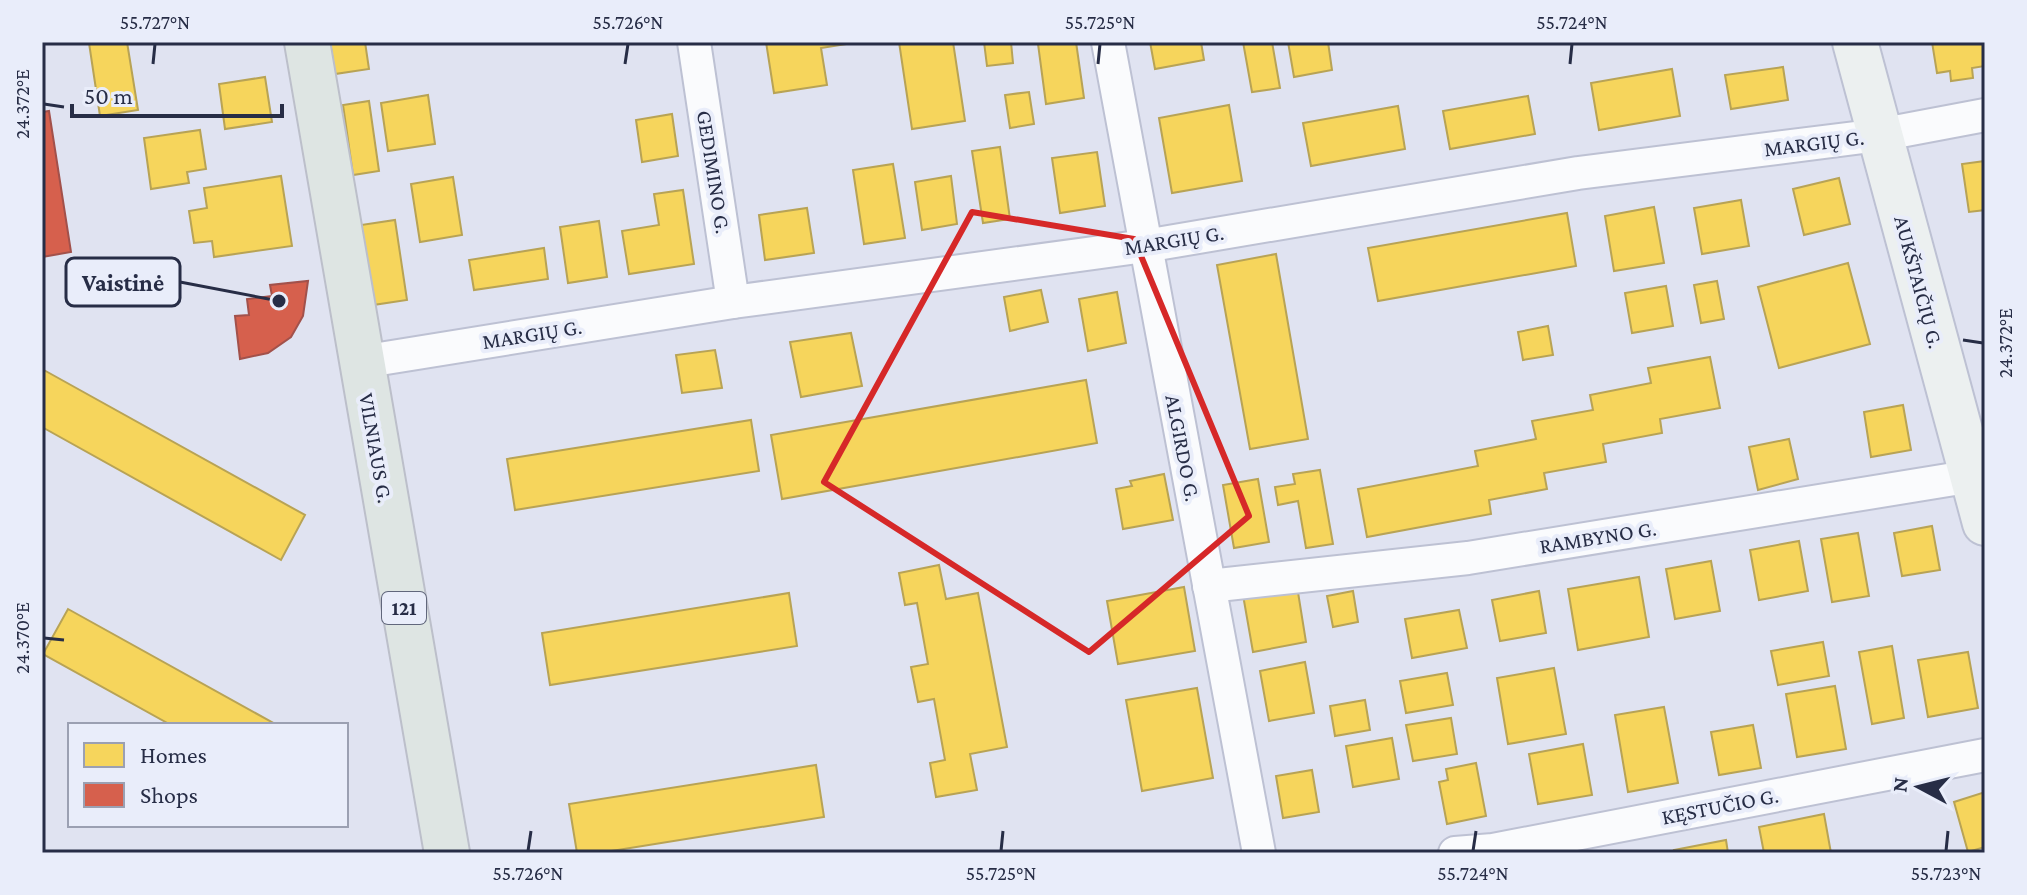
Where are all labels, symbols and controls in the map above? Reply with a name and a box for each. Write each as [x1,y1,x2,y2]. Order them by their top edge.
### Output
text: 55.727°N [120,11,190,33]
text: 55.726°N [593,11,663,33]
text: 55.725°N [1065,11,1135,33]
text: 55.724°N [1536,11,1608,33]
scale bar [72,68,282,118]
text: 24.372°E [11,69,33,139]
text: 50 m [84,82,133,109]
street label: GEDIMINO G. [692,109,736,235]
street label: MARGIŲ G. [1763,124,1865,162]
street label: AUKŠTAIČIŲ G. [1889,213,1949,351]
street label: MARGIŲ G. [1122,220,1226,260]
callout: Vaistinė [66,258,180,306]
text: Vaistinė [81,269,164,296]
text: 24.372°E [1994,308,2016,378]
street label: MARGIŲ G. [480,314,584,354]
street label: VILNIAUS G. [354,391,398,505]
street label: ALGIRDO G. [1160,392,1206,504]
street label: RAMBYNO G. [1538,515,1658,559]
road number: 121 [382,592,426,624]
text: 24.370°E [11,602,33,674]
legend [68,723,348,827]
text: Homes [140,741,207,768]
north arrow [1879,747,1959,827]
text: N [1886,776,1913,794]
text: Shops [140,781,198,808]
street label: KĘSTUČIO G. [1659,782,1781,830]
text: 55.726°N [493,862,563,884]
text: 55.725°N [966,862,1036,884]
text: 55.724°N [1437,862,1509,884]
text: 55.723°N [1911,862,1981,884]

